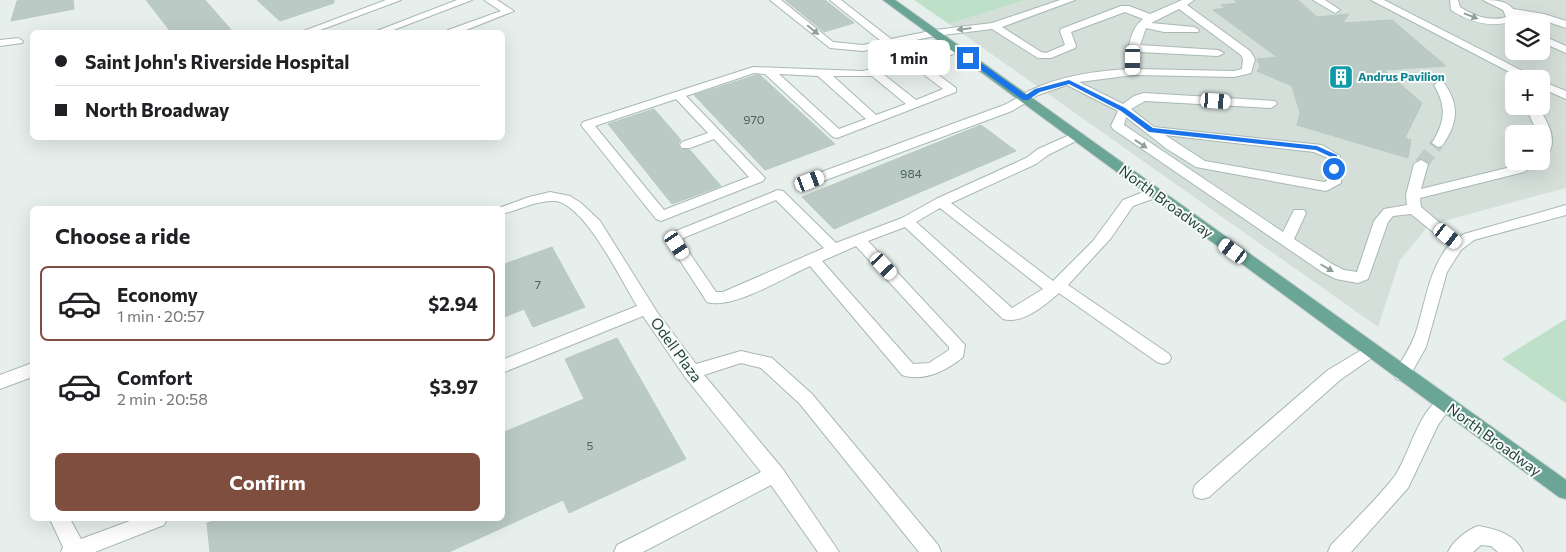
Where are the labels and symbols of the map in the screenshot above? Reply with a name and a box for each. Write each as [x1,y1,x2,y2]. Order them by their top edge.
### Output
one-way arrow [1464,13,1479,21]
one-way arrow [806,25,819,36]
one-way arrow [956,25,972,33]
callout: 1 min [868,40,950,76]
car [1125,45,1140,75]
route end [957,47,979,69]
building icon: Andrus Pavilion [1328,64,1354,90]
place label: Andrus Pavilion [1358,69,1445,83]
car [1200,92,1231,110]
house number: 970 [743,112,765,126]
one-way arrow [1135,140,1148,149]
route start [1323,158,1345,180]
street label: North Broadway [1116,161,1217,242]
house number: 984 [900,166,922,180]
car [793,169,826,193]
car [1431,221,1464,251]
car [662,228,691,262]
car [1216,236,1249,266]
car [868,250,899,282]
one-way arrow [1321,263,1334,272]
house number: 7 [535,277,541,291]
street label: Odell Plaza [647,313,706,385]
street label: North Broadway [1444,399,1545,480]
house number: 5 [587,438,594,452]

